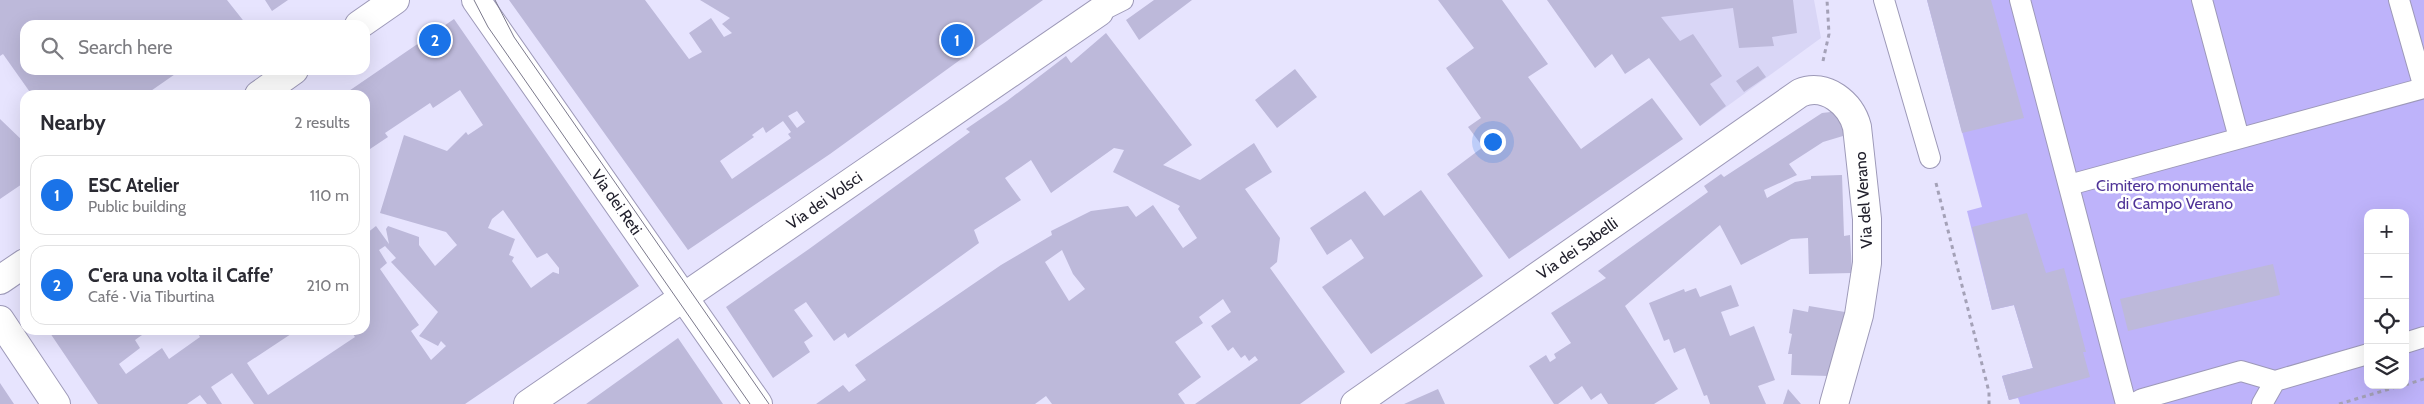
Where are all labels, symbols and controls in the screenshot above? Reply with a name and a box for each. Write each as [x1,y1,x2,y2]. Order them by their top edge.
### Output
search box [20,20,370,75]
pin: 2 [419,21,451,59]
pin: 1 [941,21,973,59]
icon: search [38,34,66,62]
text: Search here [78,36,172,59]
text: Nearby [40,110,106,135]
text: 2 results [294,113,350,132]
your location [1480,129,1506,155]
street label: Via del Verano [1851,151,1876,249]
street label: Via dei Reti [587,166,646,239]
street label: Via dei Volsci [783,167,866,233]
text: ESC Atelier [88,174,179,197]
park label: Cimitero monumentale di Campo Verano [2096,176,2254,213]
text: 1 [54,186,60,205]
text: 110 m [310,186,349,205]
text: Public building [88,197,186,216]
map controls [2364,209,2409,389]
button: + [2364,209,2409,254]
street label: Via dei Sabelli [1533,214,1621,283]
button: − [2364,254,2409,299]
text: C'era una volta il Caffe’ [88,264,273,287]
text: 2 [53,276,61,295]
text: 210 m [307,276,349,295]
text: Café · Via Tiburtina [88,287,214,306]
button: locate [2364,299,2409,344]
button: layers [2364,344,2409,389]

